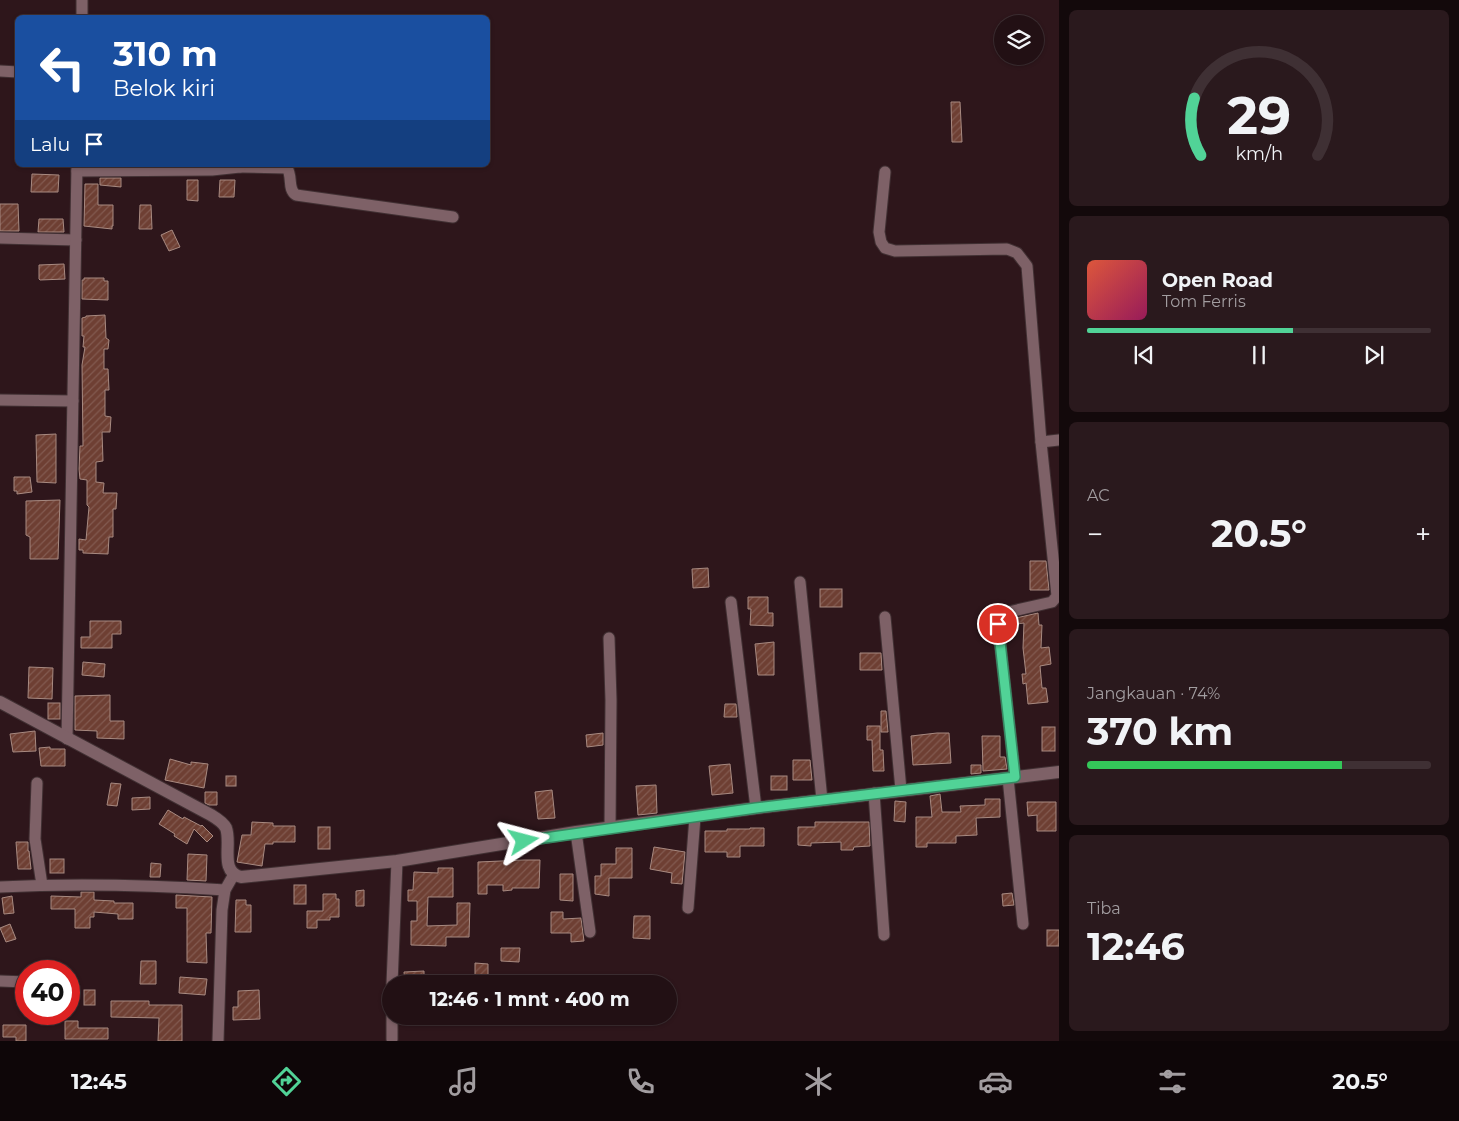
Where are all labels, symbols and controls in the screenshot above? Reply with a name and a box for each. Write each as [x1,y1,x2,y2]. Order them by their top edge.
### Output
map controls [994,15,1044,65]
button: layers [994,15,1044,65]
text: 310 m [113,32,218,75]
icon: left [30,35,95,100]
text: Belok kiri [113,75,215,102]
text: 29 [1227,84,1291,147]
icon: arrive [80,130,108,158]
text: Lalu [30,133,70,156]
text: km/h [1235,143,1283,164]
text: Open Road [1162,269,1273,292]
text: Tom Ferris [1162,292,1246,311]
icon: previous [1130,341,1158,369]
icon: pause [1245,341,1273,369]
icon: next [1360,341,1388,369]
text: AC [1087,486,1110,505]
text: 20.5° [1211,510,1307,557]
text: − [1087,517,1103,551]
text: + [1415,517,1431,551]
pin [977,603,1019,645]
icon: arrive [984,610,1012,638]
text: Jangkauan · 74% [1087,684,1220,703]
text: 370 km [1087,708,1233,755]
position arrow [497,814,549,866]
text: Tiba [1087,899,1121,918]
text: 12:46 [1087,923,1185,970]
speed limit sign: 40 [15,960,80,1025]
text: 12:46 · 1 mnt · 400 m [429,988,630,1011]
icon: directions [269,1064,304,1099]
icon: music [446,1064,481,1099]
icon: phone [623,1064,658,1099]
icon: climate [801,1064,836,1099]
icon: car [978,1064,1013,1099]
icon: filters [1155,1064,1190,1099]
text: 12:45 [71,1068,127,1095]
text: 20.5° [1332,1068,1388,1095]

